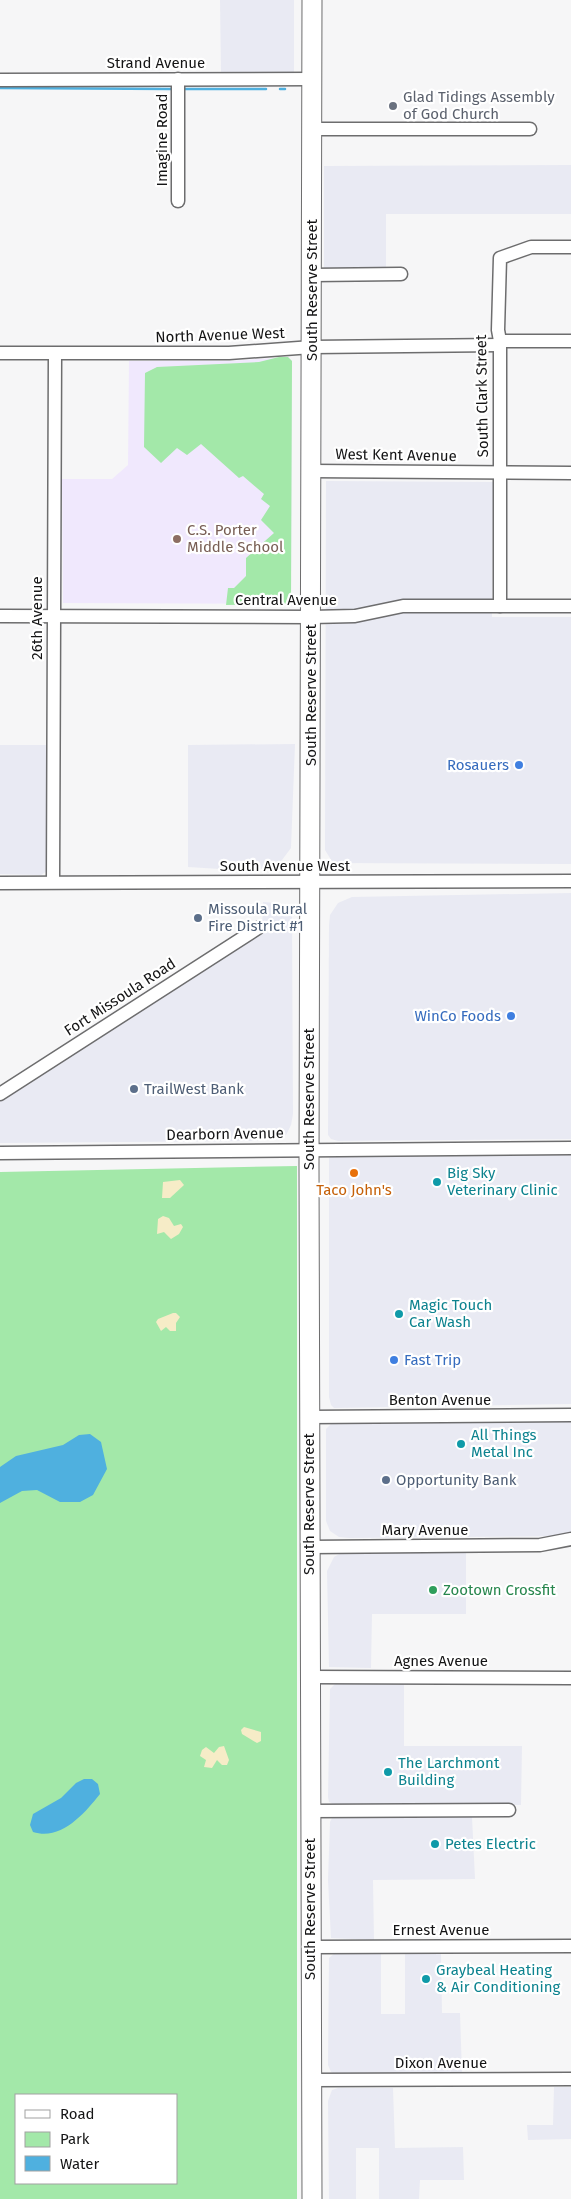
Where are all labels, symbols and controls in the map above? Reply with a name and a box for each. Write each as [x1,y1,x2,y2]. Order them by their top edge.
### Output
street label: Strand Avenue [107,54,205,72]
place label: Glad Tidings Assembly of God Church [403,88,555,123]
street label: Imagine Road [153,94,171,186]
marker: Glad Tidings Assembly of God Church [387,100,399,112]
street label: South Reserve Street [303,218,321,361]
street label: North Avenue West [155,324,286,346]
street label: South Clark Street [472,334,492,458]
street label: West Kent Avenue [335,445,457,465]
place label: C.S. Porter Middle School [187,521,284,556]
marker: C.S. Porter Middle School [171,533,183,545]
street label: 26th Avenue [28,576,46,660]
street label: Central Avenue [235,591,337,609]
street label: South Reserve Street [302,623,320,766]
place label: Rosauers [447,756,509,774]
marker: Rosauers [513,759,525,771]
street label: South Avenue West [220,857,351,875]
place label: Missoula Rural Fire District #1 [208,900,308,935]
marker: Missoula Rural Fire District #1 [192,912,204,924]
street label: Fort Missoula Road [61,954,179,1040]
place label: WinCo Foods [414,1007,501,1025]
marker: WinCo Foods [505,1010,517,1022]
street label: South Reserve Street [300,1027,318,1170]
place label: TrailWest Bank [144,1080,244,1098]
marker: TrailWest Bank [128,1083,140,1095]
street label: Dearborn Avenue [166,1124,284,1144]
place label: Big Sky Veterinary Clinic [447,1164,558,1199]
marker: Taco John's [348,1167,360,1179]
marker: Big Sky Veterinary Clinic [431,1176,443,1188]
place label: Taco John's [316,1181,392,1199]
place label: Magic Touch Car Wash [409,1296,492,1331]
marker: Magic Touch Car Wash [393,1308,405,1320]
place label: Fast Trip [404,1351,461,1369]
marker: Fast Trip [388,1354,400,1366]
street label: Benton Avenue [389,1391,491,1409]
place label: All Things Metal Inc [471,1426,537,1461]
street label: South Reserve Street [300,1432,318,1575]
marker: All Things Metal Inc [455,1438,467,1450]
place label: Opportunity Bank [396,1471,517,1489]
marker: Opportunity Bank [380,1474,392,1486]
street label: Mary Avenue [382,1521,468,1539]
place label: Zootown Crossfit [443,1581,556,1599]
marker: Zootown Crossfit [427,1584,439,1596]
street label: Agnes Avenue [394,1652,488,1670]
place label: The Larchmont Building [398,1754,500,1789]
marker: The Larchmont Building [382,1766,394,1778]
place label: Petes Electric [445,1835,536,1853]
street label: South Reserve Street [301,1837,319,1980]
marker: Petes Electric [429,1838,441,1850]
street label: Ernest Avenue [393,1921,489,1939]
place label: Graybeal Heating & Air Conditioning [436,1961,561,1996]
marker: Graybeal Heating & Air Conditioning [420,1973,432,1985]
street label: Dixon Avenue [395,2054,487,2072]
legend [15,2094,178,2184]
text: Road [60,2105,95,2123]
text: Park [60,2130,90,2148]
text: Water [60,2155,99,2173]

